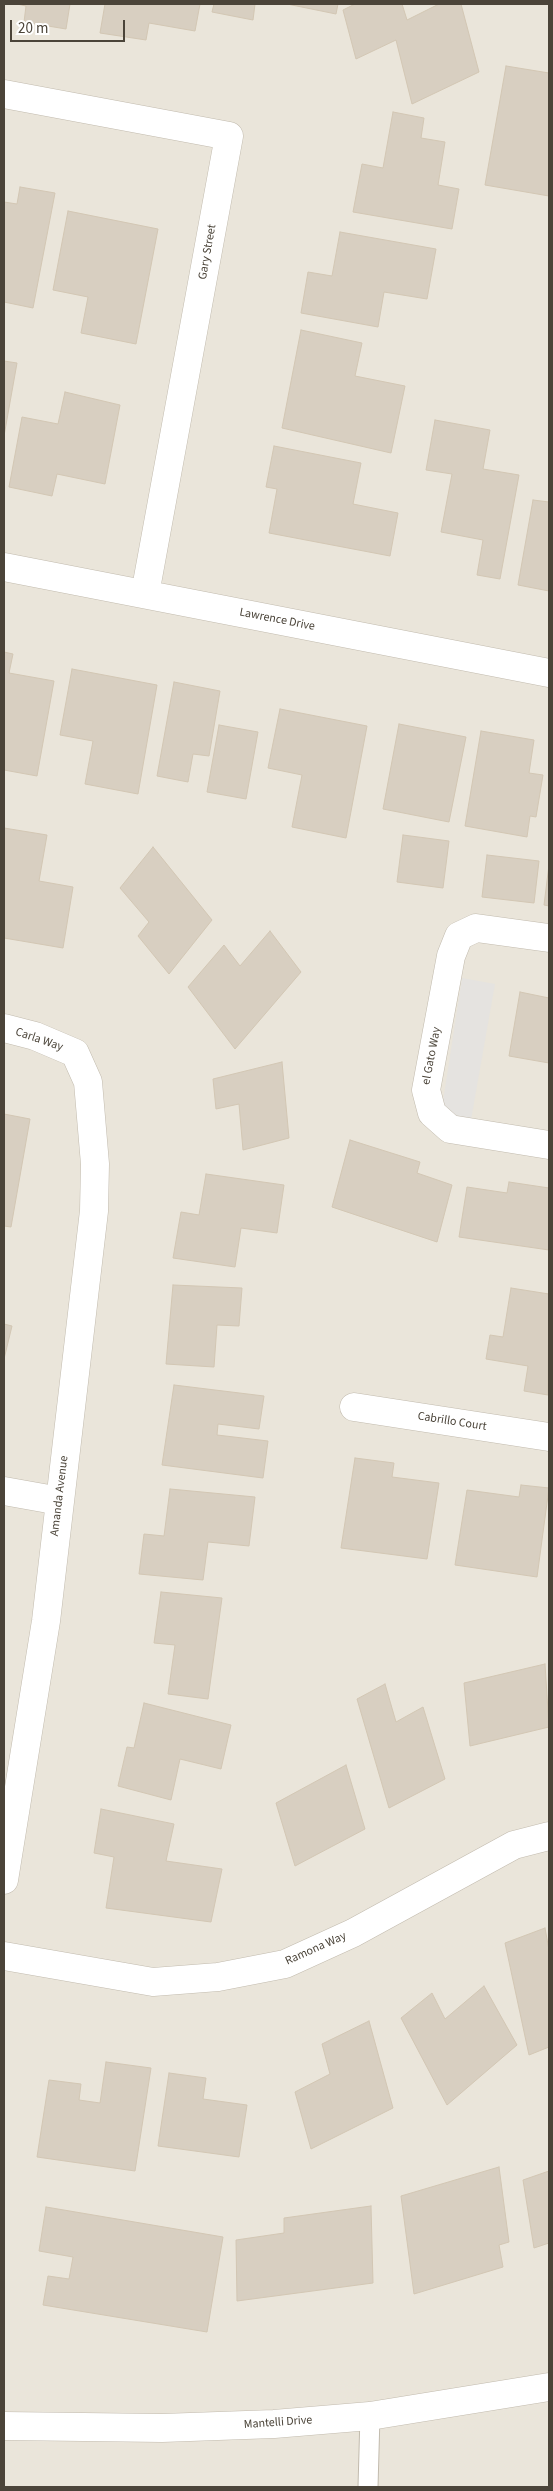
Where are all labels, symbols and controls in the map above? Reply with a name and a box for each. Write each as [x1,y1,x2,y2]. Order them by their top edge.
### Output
scale bar [12,10,128,42]
text: 20 m [18,18,48,39]
street label: Gary Street [196,223,220,281]
street label: Lawrence Drive [238,606,316,634]
street label: Carla Way [13,1025,65,1055]
street label: el Gato Way [419,1026,445,1086]
street label: Cabrillo Court [416,1409,488,1435]
street label: Amanda Avenue [48,1455,72,1537]
street label: Ramona Way [283,1929,349,1969]
street label: Mantelli Drive [243,2413,313,2433]

